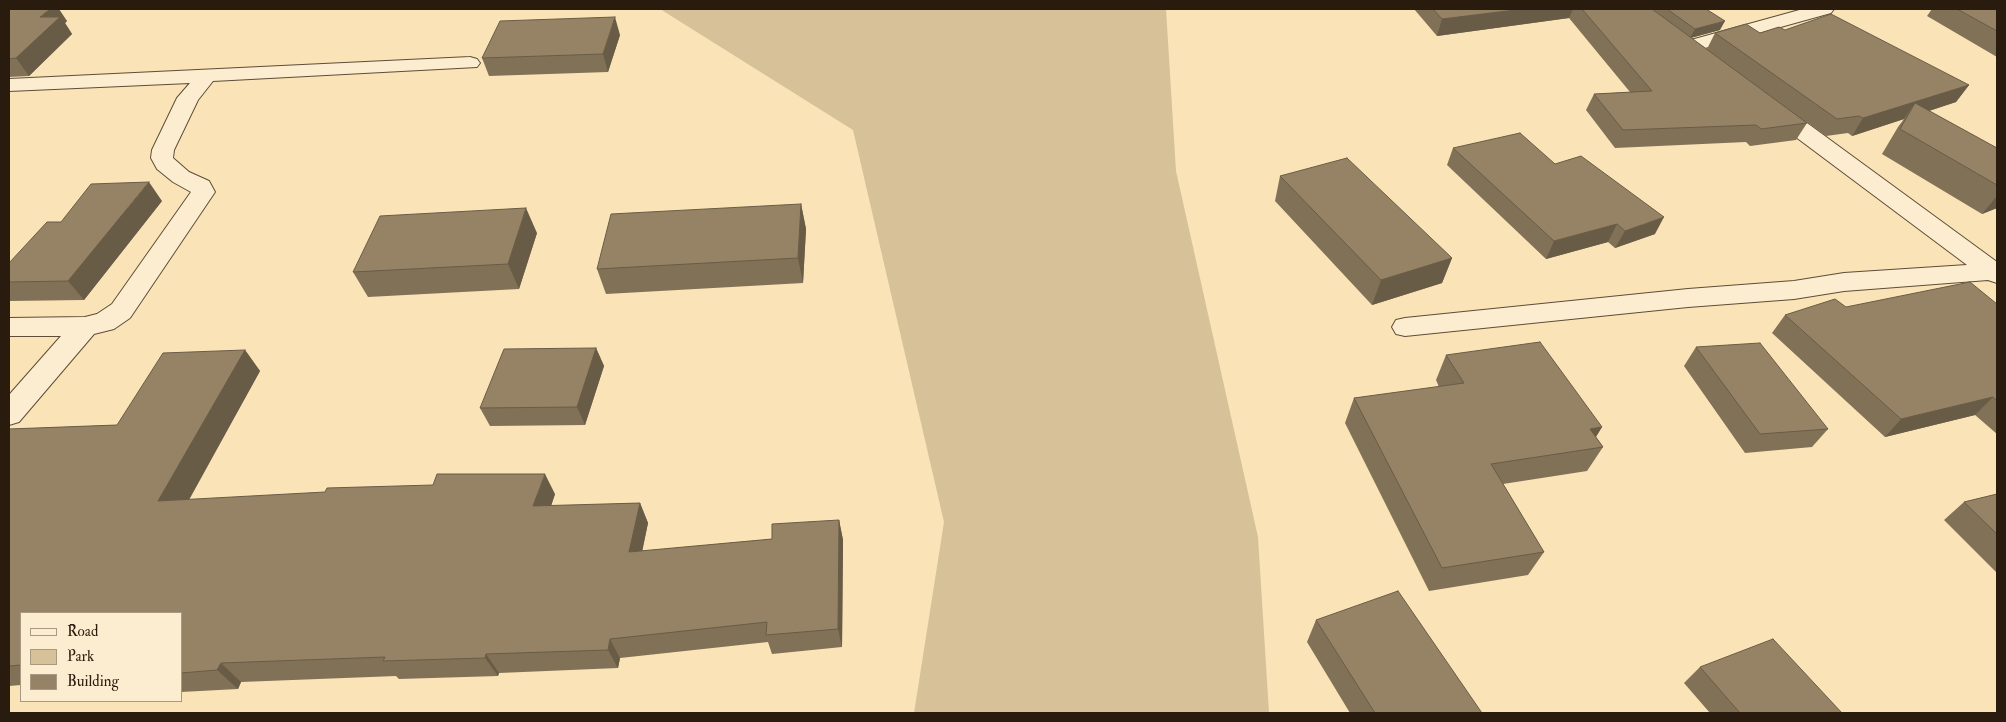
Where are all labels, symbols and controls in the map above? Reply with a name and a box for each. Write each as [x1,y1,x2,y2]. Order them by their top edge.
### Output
legend [20,612,182,702]
text: Road [67,622,98,641]
text: Park [67,647,94,666]
text: Building [67,672,119,691]

